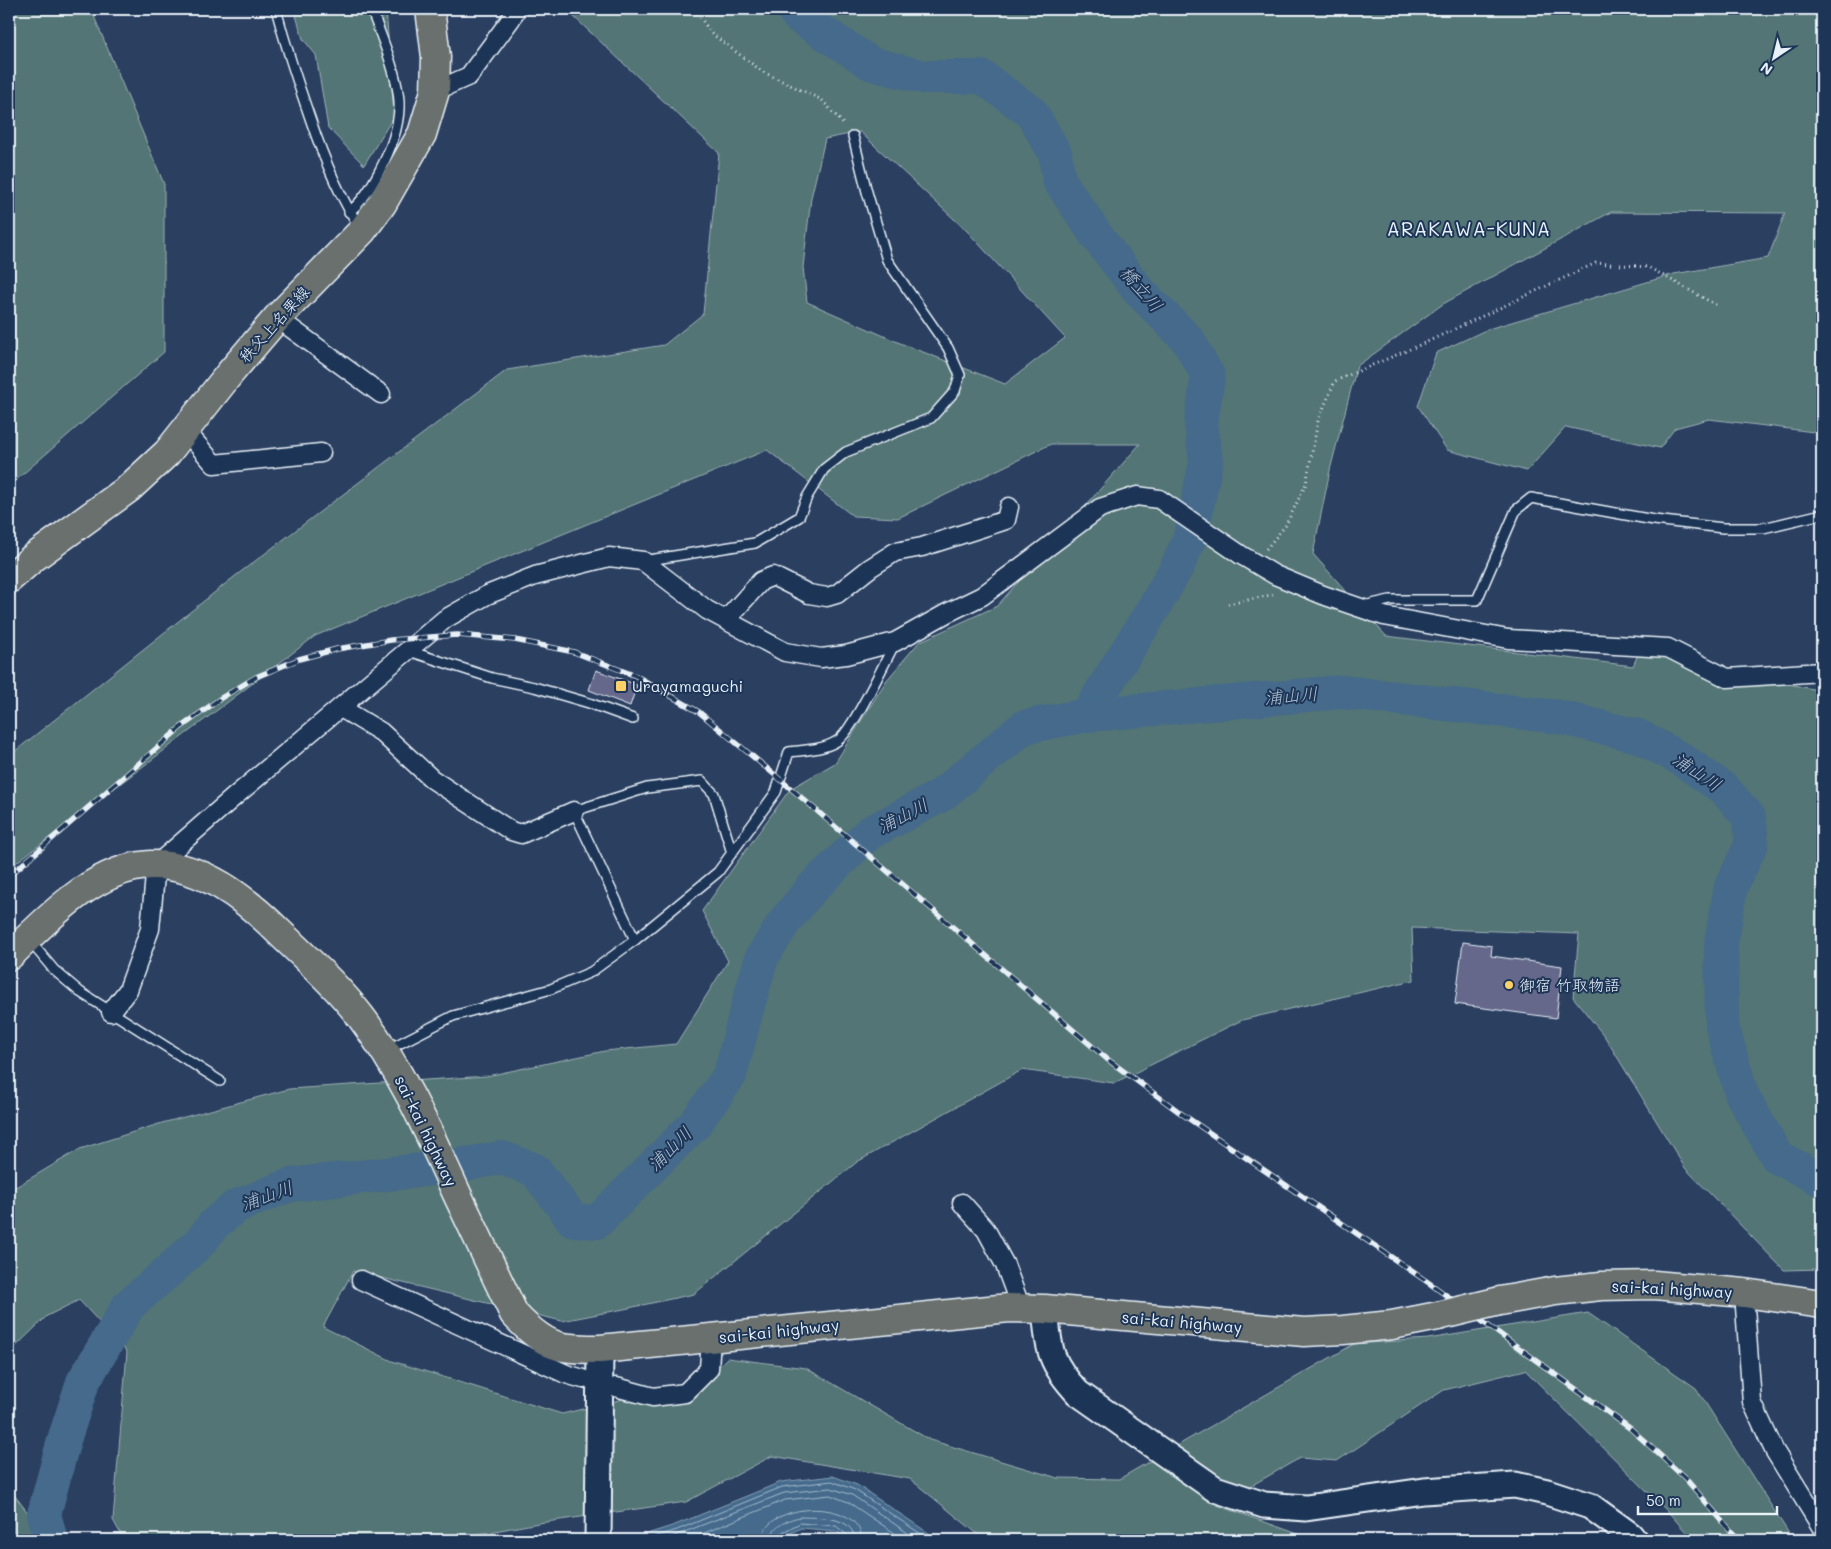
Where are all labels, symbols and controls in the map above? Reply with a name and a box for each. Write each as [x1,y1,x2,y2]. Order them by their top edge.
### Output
north arrow [1748,32,1798,82]
text: N [1756,58,1776,80]
district label: ARAKAWA-KUNA [1387,216,1551,241]
water label: 橋立川 [1115,260,1169,317]
street label: 秩父上名栗線 [234,281,314,366]
place label: Urayamaguchi [632,675,743,696]
marker: Urayamaguchi [614,679,628,693]
water label: 浦山川 [1263,681,1319,709]
water label: 浦山川 [1668,746,1727,796]
water label: 浦山川 [873,792,932,838]
place label: 御宿 竹取物語 [1519,974,1620,995]
marker: 御宿 竹取物語 [1503,979,1515,991]
street label: sai-kai highway [391,1072,462,1190]
water label: 浦山川 [642,1121,697,1176]
water label: 浦山川 [237,1175,296,1216]
street label: sai-kai highway [1611,1275,1733,1302]
street label: sai-kai highway [1121,1306,1243,1337]
street label: sai-kai highway [718,1314,840,1347]
scale bar [1638,1484,1777,1516]
text: 50 m [1646,1490,1681,1510]

